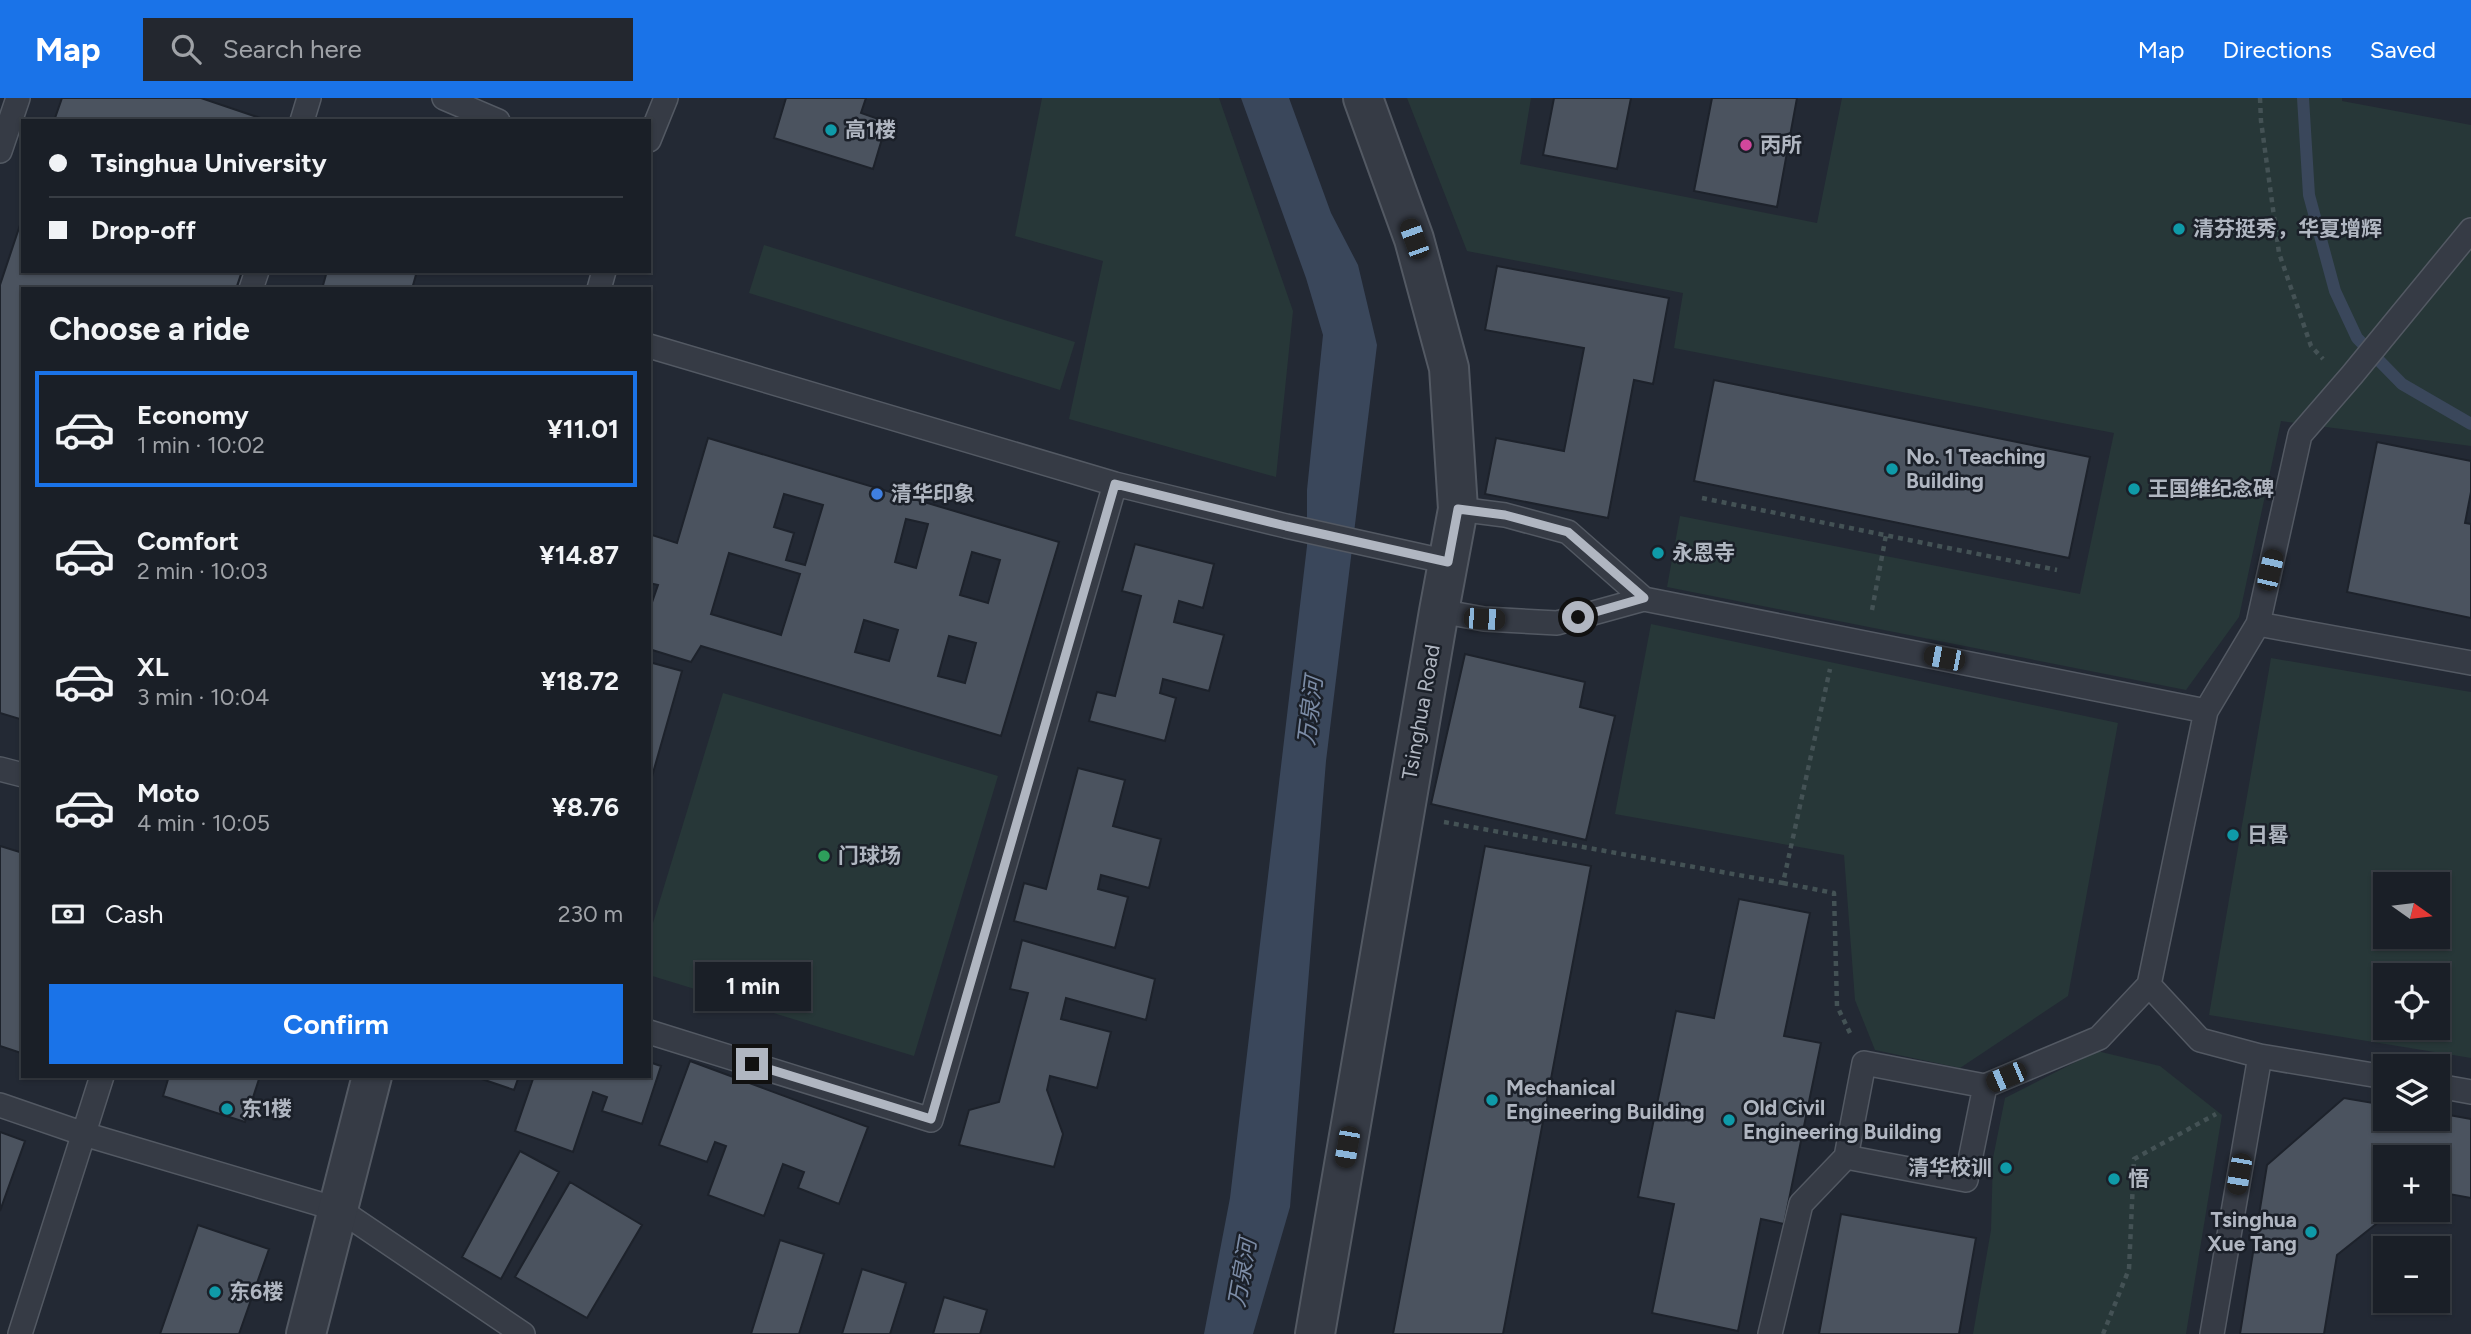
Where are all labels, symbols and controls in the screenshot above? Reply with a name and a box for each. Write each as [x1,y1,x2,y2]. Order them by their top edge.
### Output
search box [143,18,633,81]
text: Map [35,30,101,69]
icon: search [167,30,205,68]
text: Search here [223,33,362,65]
text: Map [2138,35,2184,64]
text: Directions [2222,35,2332,64]
text: Saved [2370,35,2436,64]
place label: 高1楼 [845,117,896,142]
marker: 高1楼 [823,122,839,138]
place label: 丙所 [1760,132,1802,157]
marker: 丙所 [1738,137,1754,153]
text: Tsinghua University [91,147,327,179]
text: Drop-off [91,214,196,246]
car [1397,216,1432,262]
place label: 清芬挺秀，华夏增辉 [2193,216,2382,241]
marker: 清芬挺秀，华夏增辉 [2171,221,2187,237]
text: Choose a ride [49,310,250,348]
icon: car [53,398,116,461]
text: Economy [137,399,249,431]
text: ¥11.01 [547,413,619,445]
text: 1 min · 10:02 [137,431,265,459]
place label: No. 1 Teaching Building [1906,444,2046,493]
marker: No. 1 Teaching Building [1884,461,1900,477]
place label: 王国维纪念碑 [2148,476,2274,501]
place label: 清华印象 [891,481,975,506]
marker: 王国维纪念碑 [2126,481,2142,497]
marker: 清华印象 [869,486,885,502]
icon: car [53,524,116,587]
text: Comfort [137,525,239,557]
text: ¥14.87 [539,539,619,571]
place label: 永恩寺 [1672,540,1735,565]
marker: 永恩寺 [1650,545,1666,561]
car [2256,547,2285,593]
text: 2 min · 10:03 [137,557,268,585]
route start [1562,601,1594,633]
car [1463,607,1506,631]
street label: Tsinghua Road [1396,642,1445,782]
car [1922,644,1967,672]
icon: car [53,650,116,713]
text: XL [137,651,169,683]
text: ¥18.72 [541,665,619,697]
water label: 万泉河 [1292,671,1329,747]
text: 3 min · 10:04 [137,683,269,711]
icon: car [53,776,116,839]
text: Moto [137,777,200,809]
text: ¥8.76 [552,791,619,823]
text: 4 min · 10:05 [137,809,270,837]
place label: 日晷 [2247,822,2289,847]
marker: 日晷 [2225,827,2241,843]
place label: 门球场 [838,843,901,868]
marker: 门球场 [816,848,832,864]
north arrow [2373,872,2450,948]
map controls [2373,872,2450,1313]
icon: cash [49,895,87,933]
text: Cash [105,898,164,930]
text: 230 m [558,900,623,928]
callout: 1 min [694,962,810,1012]
button: locate [2373,963,2450,1040]
text: 1 min [726,972,780,1000]
button: Confirm [49,984,623,1064]
route end [736,1048,768,1080]
button: layers [2373,1054,2450,1131]
car [1983,1059,2030,1095]
place label: Mechanical Engineering Building [1506,1075,1705,1124]
marker: Mechanical Engineering Building [1484,1092,1500,1108]
place label: Old Civil Engineering Building [1743,1095,1942,1144]
place label: 东1楼 [241,1096,292,1121]
marker: 东1楼 [219,1101,235,1117]
marker: Old Civil Engineering Building [1721,1112,1737,1128]
car [1334,1124,1361,1170]
button: + [2373,1145,2450,1222]
car [2226,1151,2253,1197]
place label: 清华校训 [1908,1155,1992,1180]
marker: 清华校训 [1998,1160,2014,1176]
place label: 悟 [2128,1166,2149,1191]
marker: 悟 [2106,1171,2122,1187]
place label: Tsinghua Xue Tang [2208,1207,2297,1256]
marker: Tsinghua Xue Tang [2303,1224,2319,1240]
water label: 万泉河 [1222,1233,1262,1309]
button: − [2373,1236,2450,1313]
place label: 东6楼 [229,1279,283,1304]
marker: 东6楼 [207,1284,223,1300]

